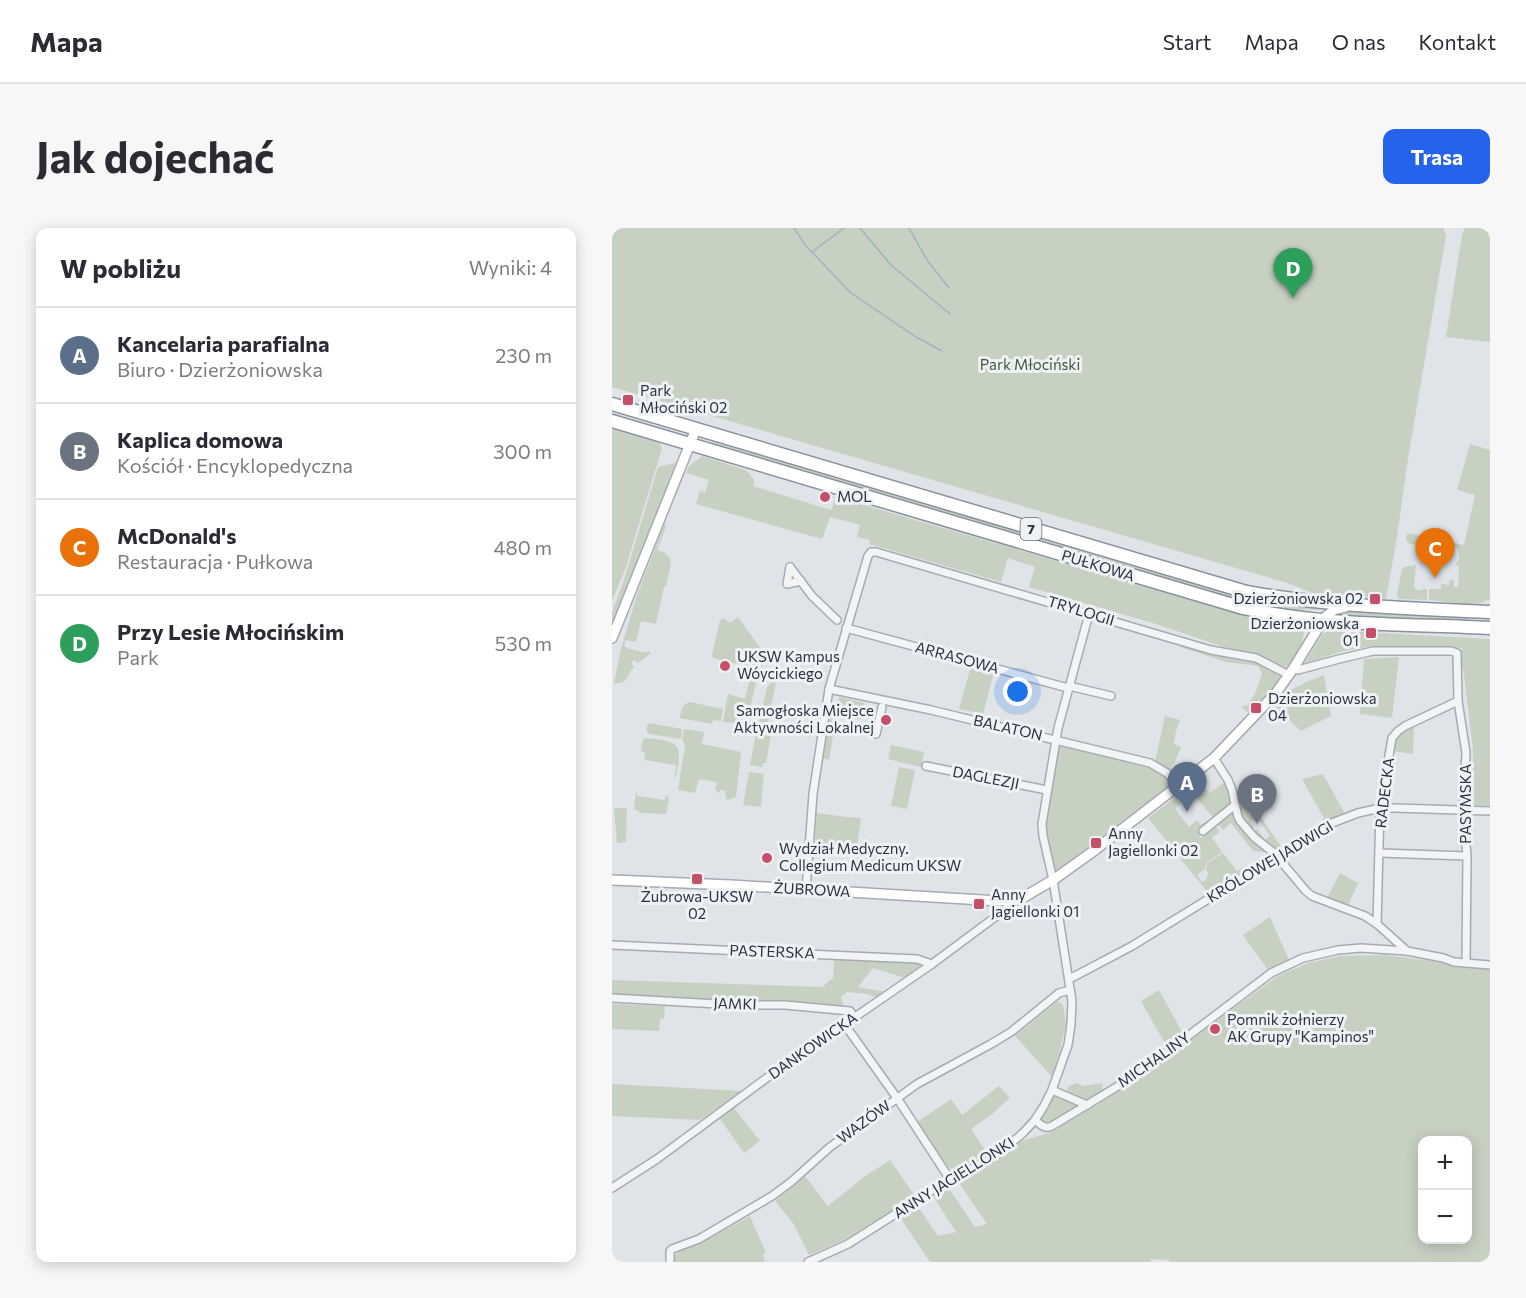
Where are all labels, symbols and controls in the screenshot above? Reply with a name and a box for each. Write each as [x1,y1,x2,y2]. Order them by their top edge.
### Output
text: Mapa [30,24,103,58]
text: Start [1163,29,1211,54]
text: Mapa [1244,29,1299,54]
text: O nas [1332,29,1385,54]
text: Kontakt [1418,29,1496,54]
button: Trasa [1383,129,1490,184]
text: Jak dojechać [36,130,274,182]
pin: D [1274,248,1312,298]
text: W pobliżu [60,252,181,283]
text: Wyniki: 4 [469,255,552,279]
text: Kancelaria parafialna [117,330,330,357]
text: A [72,343,87,367]
text: 230 m [495,343,552,367]
park label: Park Młociński [980,355,1080,373]
text: Biuro · Dzierżoniowska [117,357,323,381]
place label: Park Młociński 02 [640,381,727,416]
marker: Park Młociński 02 [621,393,635,407]
text: Kaplica domowa [117,426,283,453]
text: B [73,439,86,463]
text: 300 m [493,439,552,463]
text: Kościół · Encyklopedyczna [117,453,353,477]
place label: MOL [837,487,872,505]
marker: MOL [818,490,832,504]
road number: 7 [1020,518,1042,540]
text: McDonald's [117,522,236,549]
pin: C [1416,528,1454,578]
text: C [73,535,86,559]
text: 480 m [494,535,552,559]
street label: PUŁKOWA [1060,545,1137,585]
text: Restauracja · Pułkowa [117,549,313,573]
place label: Dzierżoniowska 02 [1233,589,1363,607]
street label: TRYLOGII [1046,591,1117,629]
marker: Dzierżoniowska 02 [1368,592,1382,606]
place label: Dzierżoniowska 01 [1250,614,1359,649]
text: Przy Lesie Młocińskim [117,618,344,645]
marker: Dzierżoniowska 01 [1364,626,1378,640]
text: D [72,631,87,655]
text: 530 m [495,631,552,655]
street label: ARRASOWA [913,637,1001,677]
text: Park [117,645,159,669]
place label: UKSW Kampus Wóycickiego [737,647,840,682]
marker: UKSW Kampus Wóycickiego [718,659,732,673]
your location [1003,677,1032,706]
place label: Dzierżoniowska 04 [1268,689,1377,724]
place label: Samogłoska Miejsce Aktywności Lokalnej [734,701,874,736]
marker: Dzierżoniowska 04 [1249,701,1263,715]
street label: BALATON [972,710,1045,744]
marker: Samogłoska Miejsce Aktywności Lokalnej [879,713,893,727]
street label: RADECKA [1371,757,1397,829]
street label: DAGLEZJI [951,762,1021,792]
pin: A [1168,762,1206,812]
street label: PASYMSKA [1456,764,1474,844]
pin: B [1238,774,1276,824]
street label: KRÓLOWEJ JADWIGI [1203,816,1336,906]
place label: Anny Jagiellonki 02 [1108,824,1198,859]
marker: Anny Jagiellonki 02 [1089,836,1103,850]
place label: Wydział Medyczny. Collegium Medicum UKSW [779,839,961,874]
marker: Wydział Medyczny. Collegium Medicum UKSW [760,851,774,865]
marker: Żubrowa-UKSW 02 [690,872,704,886]
street label: ŻUBROWA [773,878,851,900]
place label: Anny Jagiellonki 01 [991,885,1079,920]
place label: Żubrowa-UKSW 02 [641,887,753,922]
marker: Anny Jagiellonki 01 [972,897,986,911]
street label: PASTERSKA [729,941,815,961]
street label: JAMKI [713,993,757,1013]
street label: DANKOWICKA [765,1008,860,1082]
place label: Pomnik żołnierzy AK Grupy "Kampinos" [1227,1010,1374,1045]
marker: Pomnik żołnierzy AK Grupy "Kampinos" [1208,1022,1222,1036]
street label: MICHALINY [1114,1028,1193,1091]
street label: WAZÓW [833,1095,894,1147]
street label: ANNY JAGIELLONKI [890,1133,1017,1222]
map controls [1418,1136,1472,1244]
button: + [1418,1136,1472,1190]
button: − [1418,1190,1472,1244]

